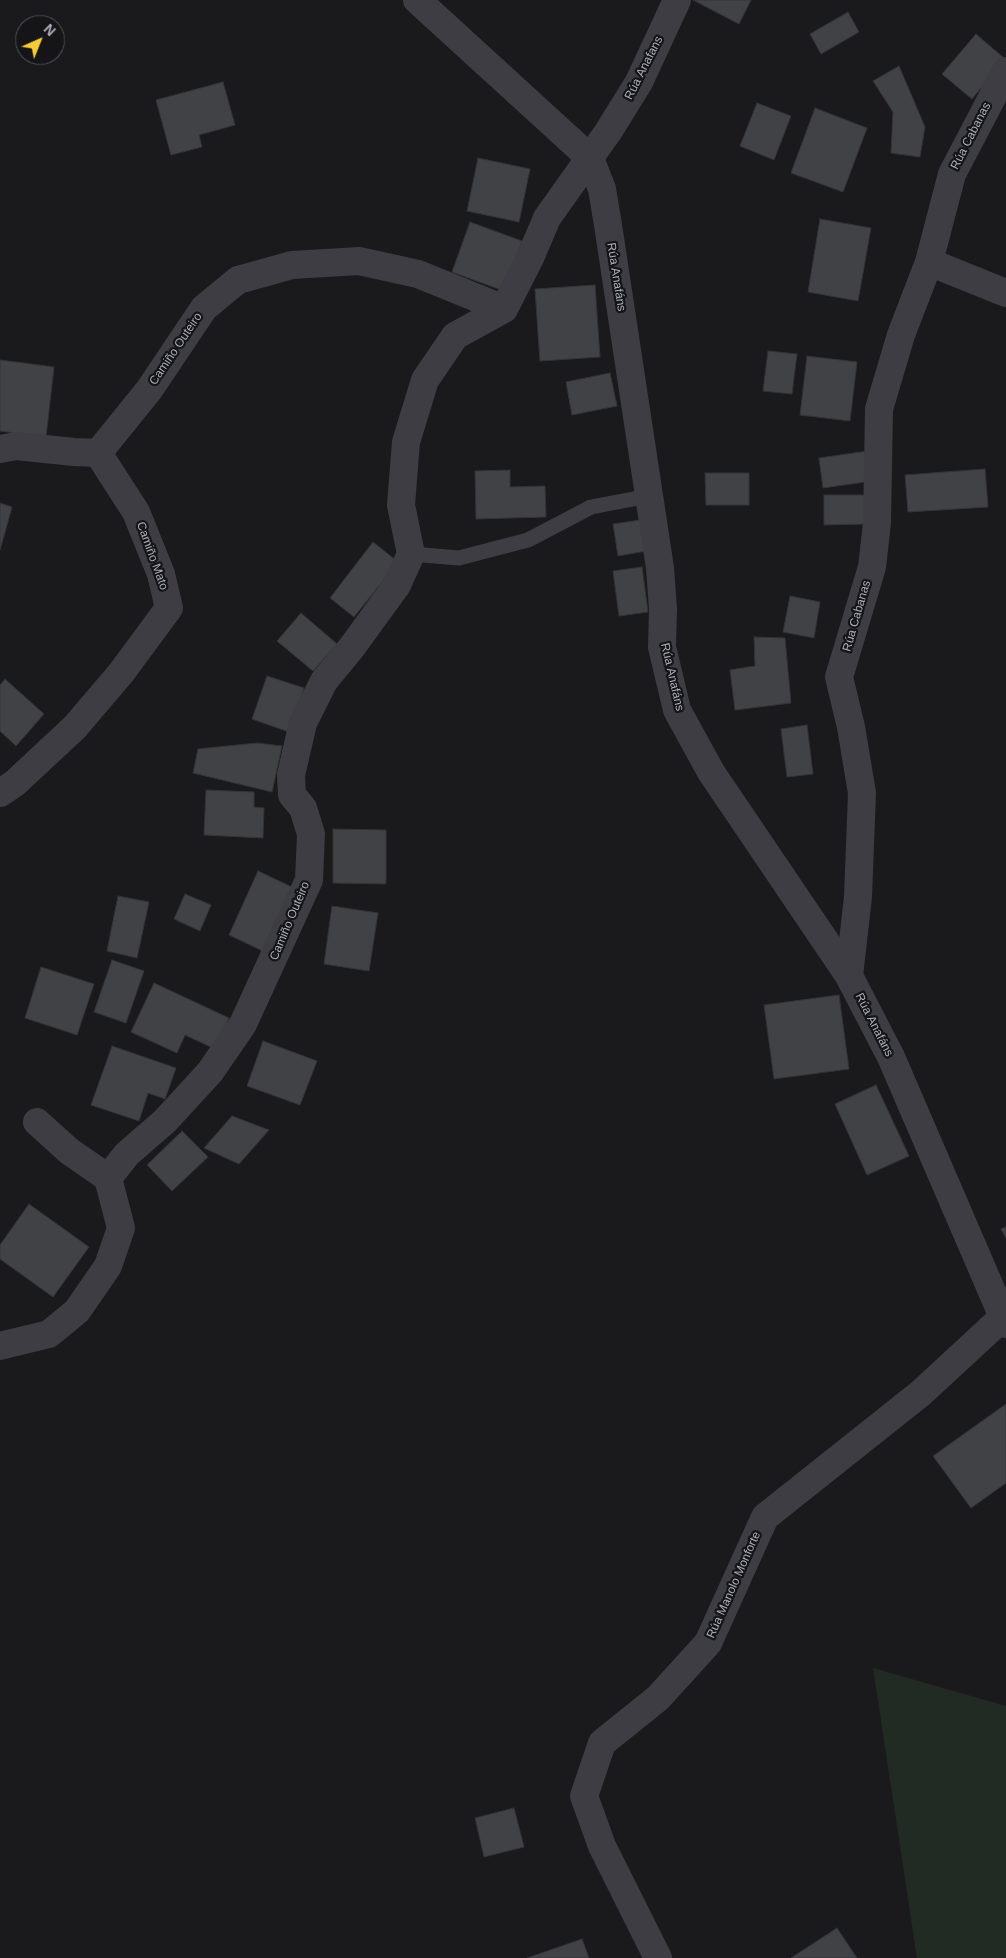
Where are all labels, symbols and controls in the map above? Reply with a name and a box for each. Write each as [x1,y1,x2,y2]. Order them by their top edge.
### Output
north arrow [15,15,65,65]
text: N [41,21,59,39]
street label: Rúa Anafans [622,34,666,102]
street label: Rúa Cabanas [948,100,994,172]
street label: Rúa Anafáns [603,242,629,312]
street label: Camiño Outeiro [147,310,205,388]
street label: Camiño Mato [133,520,171,592]
street label: Rúa Cabanas [840,579,874,653]
street label: Rúa Anafáns [657,642,687,712]
street label: Camiño Outeiro [267,880,313,962]
street label: Rúa Anafáns [852,991,896,1059]
street label: Rúa Manolo Monforte [704,1529,764,1641]

